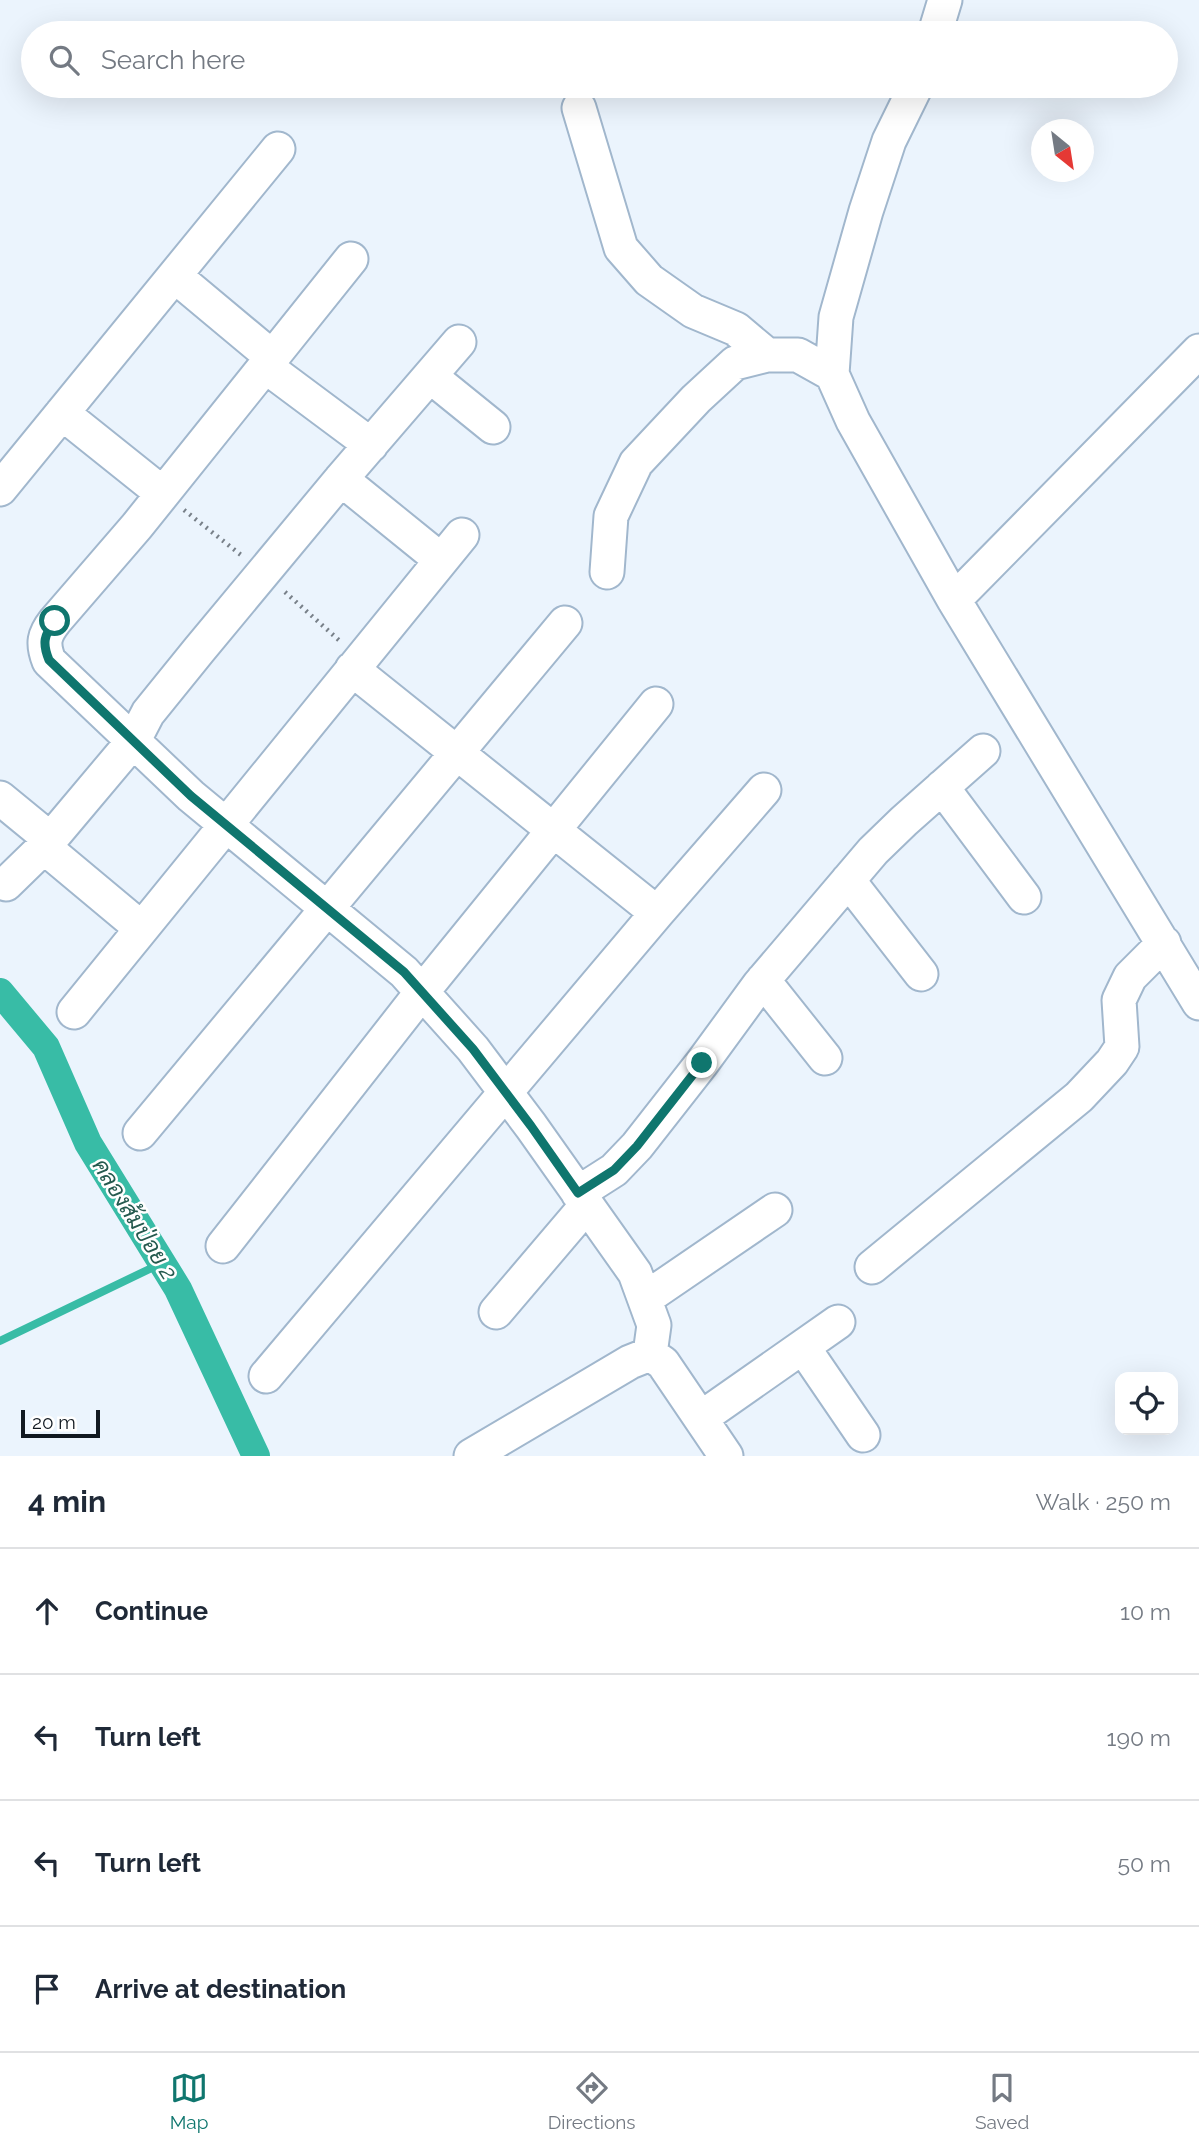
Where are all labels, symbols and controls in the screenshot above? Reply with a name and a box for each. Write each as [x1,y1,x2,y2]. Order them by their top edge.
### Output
search box [21,21,1178,98]
icon: search [45,41,83,79]
text: Search here [101,45,245,75]
north arrow [1031,119,1094,182]
route start [39,605,70,636]
route end [686,1047,717,1078]
water label: คลองส้มป่อย 2 [88,1153,183,1284]
map controls [1115,1372,1178,1435]
button: locate [1115,1372,1178,1435]
scale bar [21,1407,100,1439]
text: 20 m [32,1411,76,1433]
text: 4 min [28,1484,106,1519]
text: Walk · 250 m [1036,1488,1171,1515]
icon: ahead [28,1592,66,1630]
text: Continue [95,1596,208,1626]
text: 10 m [1120,1598,1171,1625]
icon: left [28,1718,66,1756]
text: Turn left [95,1722,201,1752]
text: 190 m [1107,1724,1171,1751]
icon: left [28,1844,66,1882]
text: Turn left [95,1848,201,1878]
text: 50 m [1117,1850,1171,1877]
icon: arrive [28,1970,66,2008]
text: Arrive at destination [95,1974,346,2004]
tab: Map [170,2069,208,2133]
tab: Directions [548,2069,636,2133]
tab: Saved [975,2069,1029,2133]

